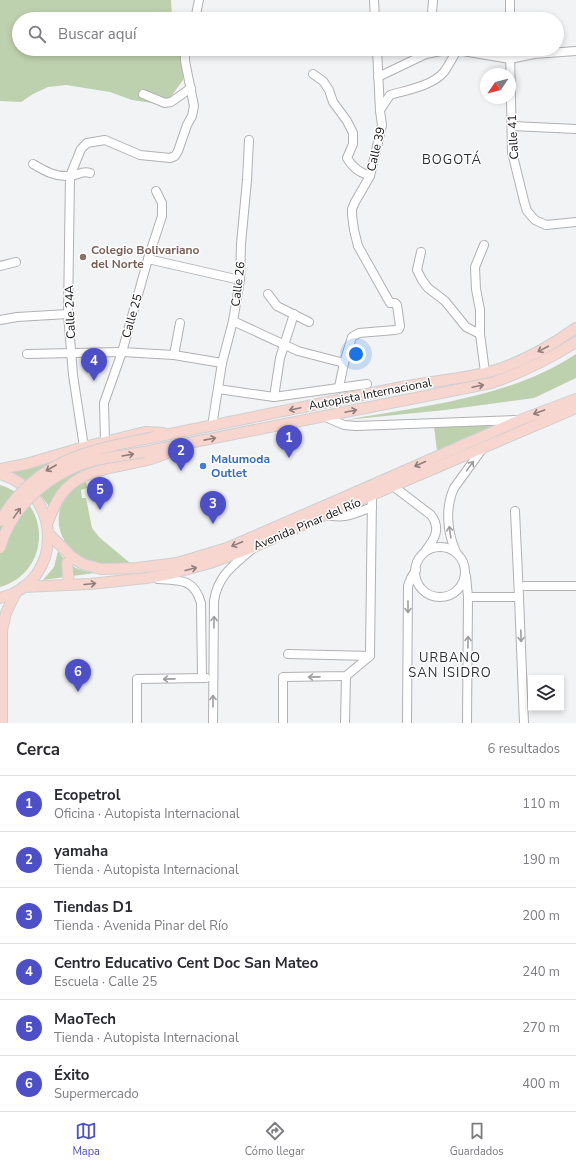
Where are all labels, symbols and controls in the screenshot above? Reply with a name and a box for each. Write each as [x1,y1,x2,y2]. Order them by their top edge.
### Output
search box [12,12,564,56]
icon: search [26,23,48,45]
text: Buscar aquí [58,24,136,44]
north arrow [480,68,516,104]
street label: Calle 41 [504,114,522,160]
street label: Calle 39 [363,125,389,173]
district label: BOGOTÁ [422,150,482,169]
place label: Colegio Bolivariano del Norte [91,242,200,272]
marker: Colegio Bolivariano del Norte [78,252,88,262]
street label: Calle 26 [227,261,249,307]
street label: Calle 24A [61,285,79,339]
street label: Calle 25 [118,292,146,340]
your location [346,344,366,364]
one-way arrow [537,345,549,353]
pin: 4 [81,348,107,381]
street label: Autopista Internacional [307,374,433,414]
one-way arrow [472,381,485,389]
one-way arrow [289,406,302,414]
one-way arrow [344,406,357,414]
one-way arrow [534,409,546,417]
pin: 1 [276,425,302,458]
one-way arrow [203,435,216,443]
pin: 2 [168,438,194,471]
one-way arrow [121,450,134,458]
place label: Malumoda Outlet [211,451,270,481]
marker: Malumoda Outlet [198,461,208,471]
one-way arrow [414,461,426,468]
one-way arrow [466,461,474,472]
one-way arrow [45,465,57,473]
pin: 5 [87,477,113,510]
pin: 3 [200,491,226,524]
street label: Avenida Pinar del Río [251,494,364,554]
one-way arrow [13,508,21,519]
one-way arrow [446,525,454,538]
one-way arrow [231,540,243,548]
one-way arrow [184,564,197,572]
one-way arrow [83,580,96,587]
one-way arrow [404,600,412,613]
one-way arrow [210,616,217,629]
one-way arrow [517,629,525,642]
one-way arrow [464,636,472,649]
district label: URBANO SAN ISIDRO [408,649,492,682]
pin: 6 [65,659,91,692]
one-way arrow [308,673,321,680]
one-way arrow [163,675,176,683]
map controls [528,675,564,711]
button: layers [528,675,564,711]
one-way arrow [209,695,217,708]
text: Cerca [16,738,60,761]
text: 6 resultados [488,740,560,758]
text: Ecopetrol [54,785,121,805]
text: 1 [25,795,33,813]
text: 110 m [522,795,560,813]
text: Oficina · Autopista Internacional [54,805,240,823]
text: yamaha [54,841,108,861]
text: 2 [25,851,33,869]
text: 190 m [522,851,560,869]
text: Tienda · Autopista Internacional [54,861,239,879]
text: Tiendas D1 [54,897,133,917]
text: 3 [25,907,33,925]
text: 200 m [522,907,560,925]
text: Tienda · Avenida Pinar del Río [54,917,228,935]
text: Centro Educativo Cent Doc San Mateo [54,953,318,973]
text: 4 [25,963,33,981]
text: 240 m [522,963,560,981]
text: Escuela · Calle 25 [54,973,157,991]
text: MaoTech [54,1009,116,1029]
text: 5 [25,1019,33,1037]
text: 270 m [522,1019,560,1037]
text: Tienda · Autopista Internacional [54,1029,239,1047]
text: Éxito [54,1065,89,1085]
text: 6 [25,1075,33,1093]
text: 400 m [522,1075,560,1093]
text: Supermercado [54,1085,139,1103]
tab: Mapa [72,1120,100,1159]
tab: Cómo llegar [245,1120,305,1159]
tab: Guardados [450,1120,504,1159]

